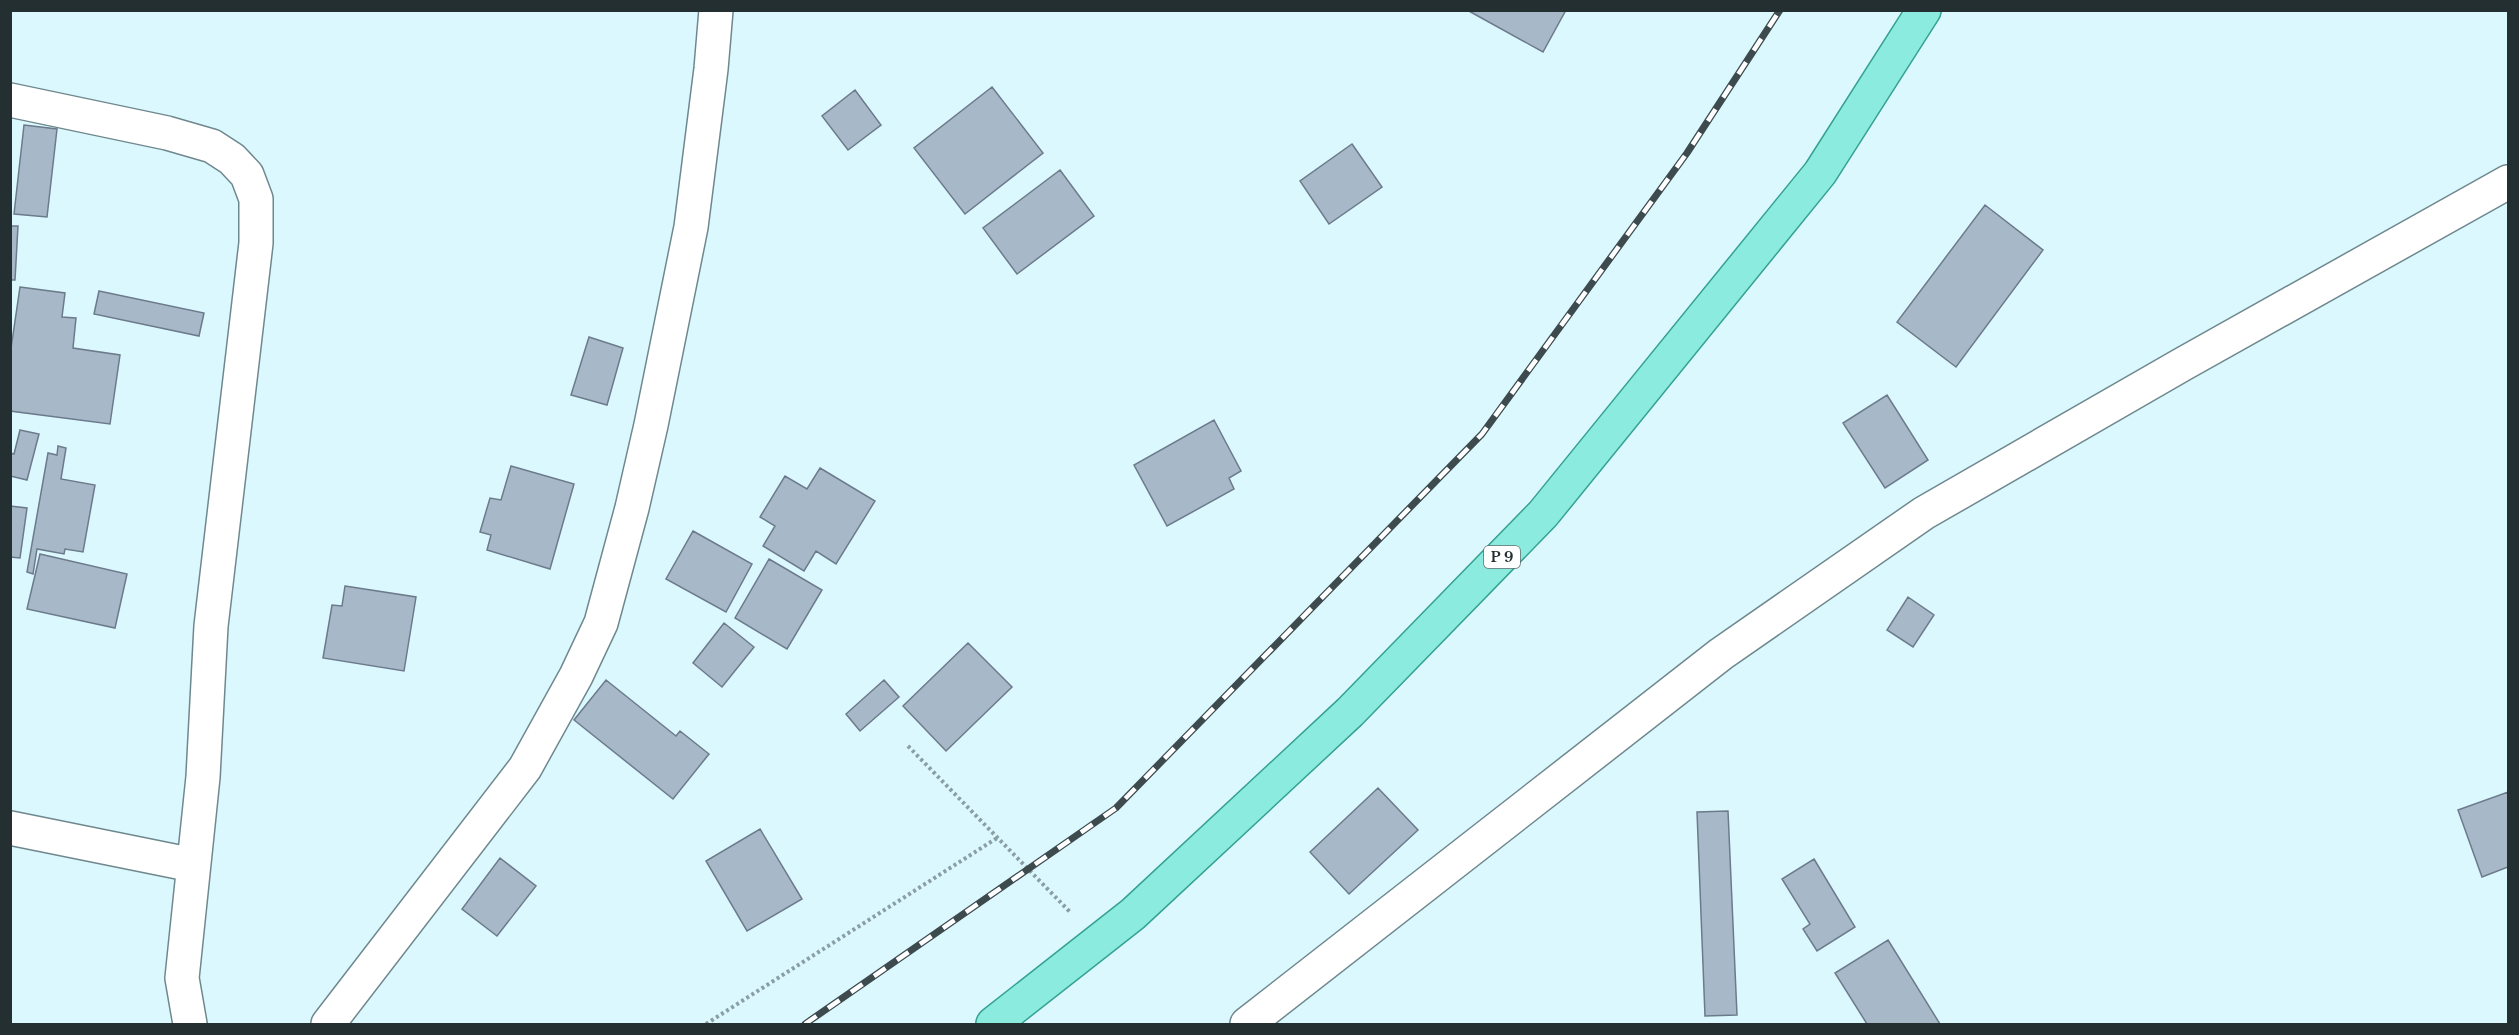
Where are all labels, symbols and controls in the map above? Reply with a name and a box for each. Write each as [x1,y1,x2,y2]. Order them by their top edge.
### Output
road number: P 9 [1484,546,1520,568]

